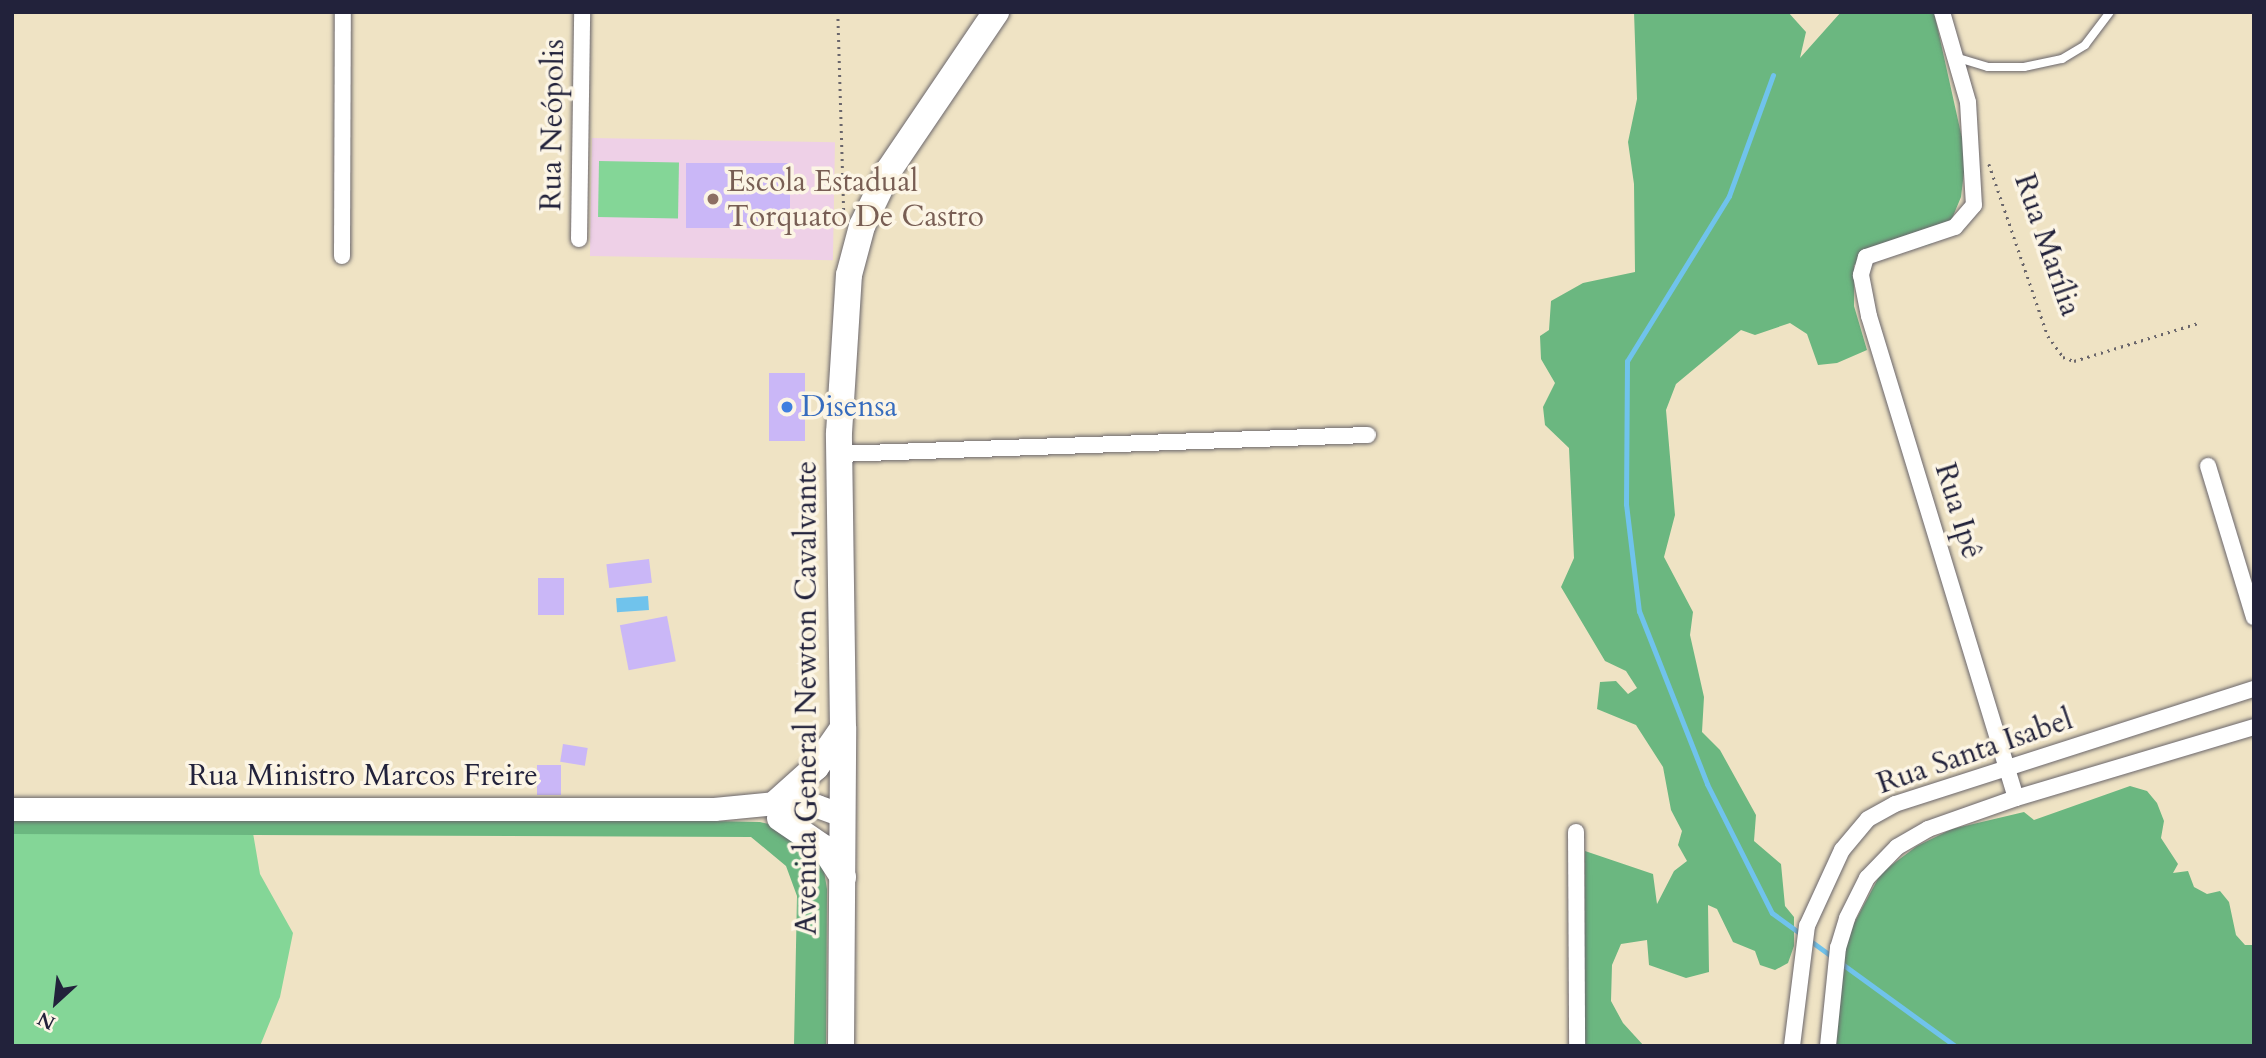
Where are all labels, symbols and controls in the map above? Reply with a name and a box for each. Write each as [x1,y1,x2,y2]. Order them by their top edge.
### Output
street label: Rua Neópolis [534,39,572,211]
place label: Escola Estadual Torquato De Castro [727,164,984,234]
street label: Rua Marília [2006,169,2088,321]
marker: Escola Estadual Torquato De Castro [705,191,721,207]
place label: Disensa [801,389,898,425]
marker: Disensa [779,399,795,415]
street label: Rua Ipê [1926,459,1990,563]
street label: Avenida General Newton Cavalvante [789,461,825,935]
street label: Rua Santa Isabel [1873,702,2077,802]
street label: Rua Ministro Marcos Freire [188,758,538,794]
north arrow [21,967,91,1037]
text: N [33,1005,60,1036]

